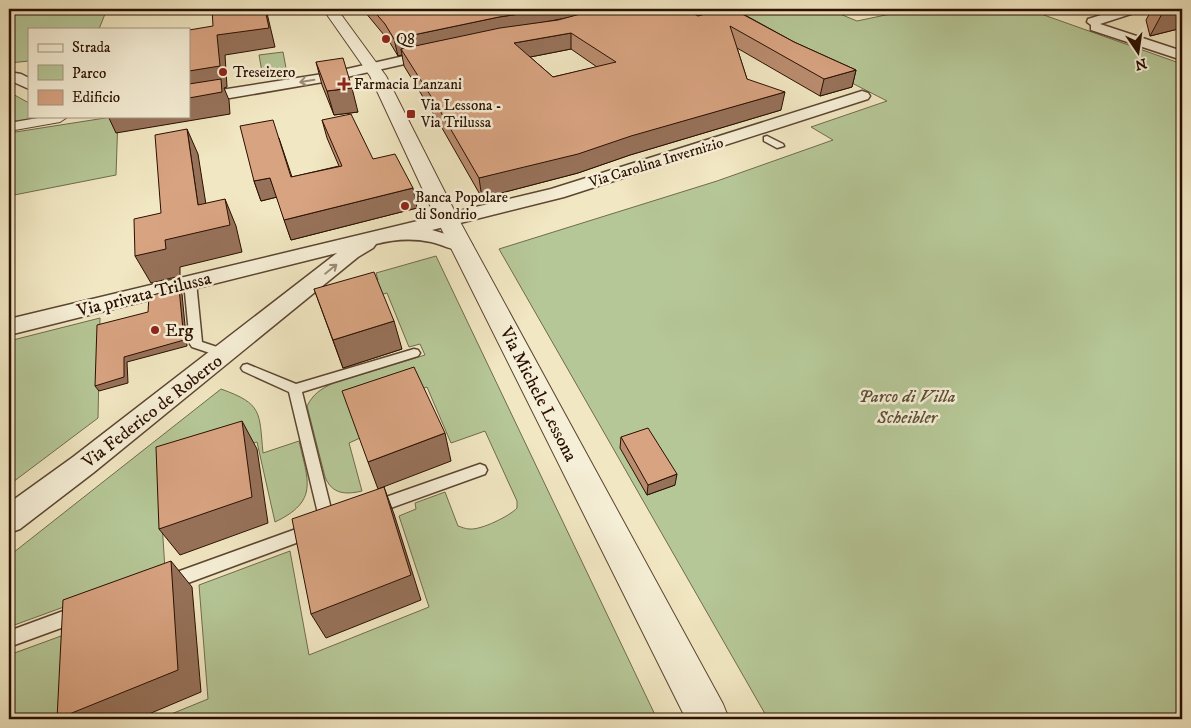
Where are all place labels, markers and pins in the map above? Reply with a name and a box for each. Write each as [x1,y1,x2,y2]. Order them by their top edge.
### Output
place label: Q8 [396,30,415,49]
marker: Q8 [380,33,392,45]
place label: Treseizero [233,63,295,82]
marker: Treseizero [217,66,229,78]
place label: Farmacia Lanzani [354,75,462,94]
marker: Farmacia Lanzani [338,78,350,90]
place label: Via Lessona - Via Trilussa [420,96,502,132]
marker: Via Lessona - Via Trilussa [405,108,417,120]
place label: Banca Popolare di Sondrio [415,188,508,224]
marker: Banca Popolare di Sondrio [399,200,411,212]
place label: Erg [165,320,193,342]
marker: Erg [149,324,161,336]

